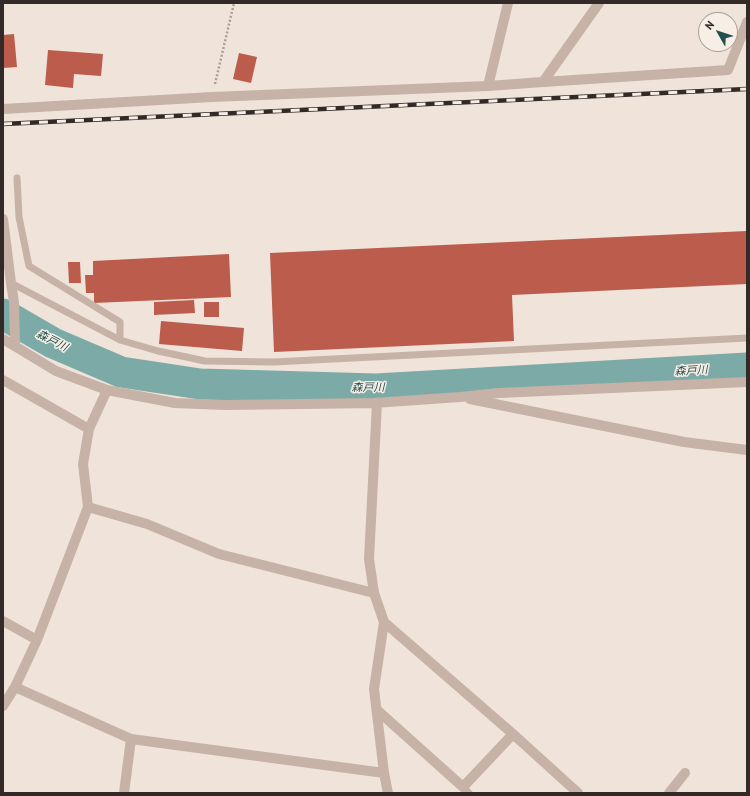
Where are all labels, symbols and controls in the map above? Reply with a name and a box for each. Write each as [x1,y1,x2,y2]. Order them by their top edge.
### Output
north arrow [698,12,738,52]
text: N [702,18,717,32]
water label: 森戸川 [34,328,70,354]
water label: 森戸川 [674,364,708,378]
water label: 森戸川 [352,381,384,395]

